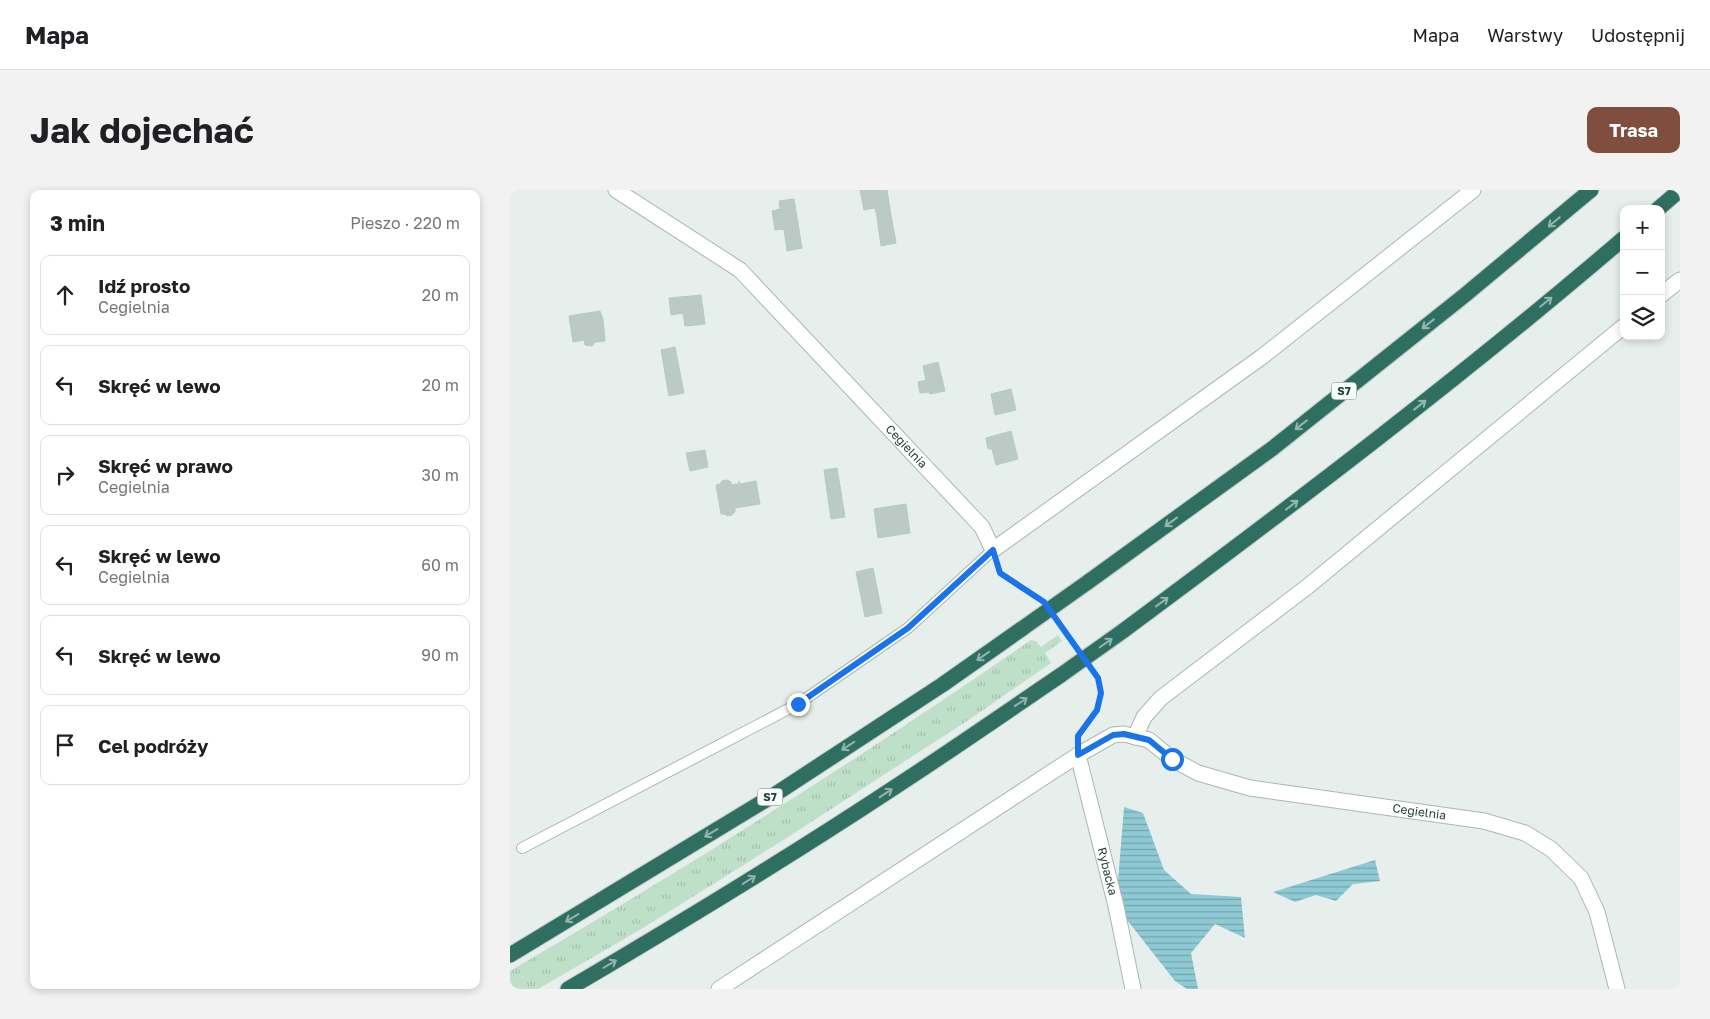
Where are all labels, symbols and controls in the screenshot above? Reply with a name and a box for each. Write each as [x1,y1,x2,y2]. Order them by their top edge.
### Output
text: Mapa [25,20,89,49]
text: Mapa [1412,24,1459,46]
text: Warstwy [1487,24,1563,46]
text: Udostępnij [1591,24,1685,46]
button: Trasa [1587,107,1680,153]
text: Jak dojechać [30,109,254,151]
map controls [1620,205,1665,340]
button: + [1620,205,1665,250]
text: 3 min [50,210,105,236]
text: Pieszo · 220 m [350,213,460,233]
one-way arrow [1548,216,1561,227]
button: − [1620,250,1665,295]
text: Idź prosto [98,274,190,297]
icon: ahead [51,281,79,309]
text: 20 m [422,285,459,305]
button: layers [1620,295,1665,340]
text: Cegielnia [98,297,170,317]
one-way arrow [1539,297,1552,308]
one-way arrow [1422,319,1435,330]
icon: left [51,371,79,399]
text: Skręć w lewo [98,374,221,397]
text: 20 m [422,375,459,395]
road number: S7 [1332,382,1356,400]
one-way arrow [1413,400,1427,410]
one-way arrow [1295,420,1308,431]
street label: Cegielnia [883,421,931,471]
text: Skręć w prawo [98,454,233,477]
icon: right [51,461,79,489]
text: 30 m [422,465,459,485]
text: Cegielnia [98,477,170,497]
one-way arrow [1285,499,1298,510]
one-way arrow [1165,517,1178,528]
text: Skręć w lewo [98,544,221,567]
icon: left [51,551,79,579]
text: 60 m [421,555,459,575]
text: Cegielnia [98,567,170,587]
one-way arrow [1155,597,1169,607]
one-way arrow [1099,638,1113,648]
icon: left [51,641,79,669]
text: Skręć w lewo [98,644,221,667]
text: 90 m [421,645,459,665]
one-way arrow [977,651,991,661]
route end [787,693,810,716]
one-way arrow [1013,697,1027,707]
icon: arrive [51,731,79,759]
text: Cel podróży [98,734,208,757]
one-way arrow [842,742,856,752]
route start [1161,748,1184,771]
road number: S7 [758,788,782,806]
one-way arrow [879,788,893,798]
street label: Cegielnia [1392,800,1447,823]
one-way arrow [705,829,719,839]
street label: Rybacka [1095,846,1121,897]
one-way arrow [741,875,755,885]
one-way arrow [566,913,580,923]
one-way arrow [602,959,616,969]

